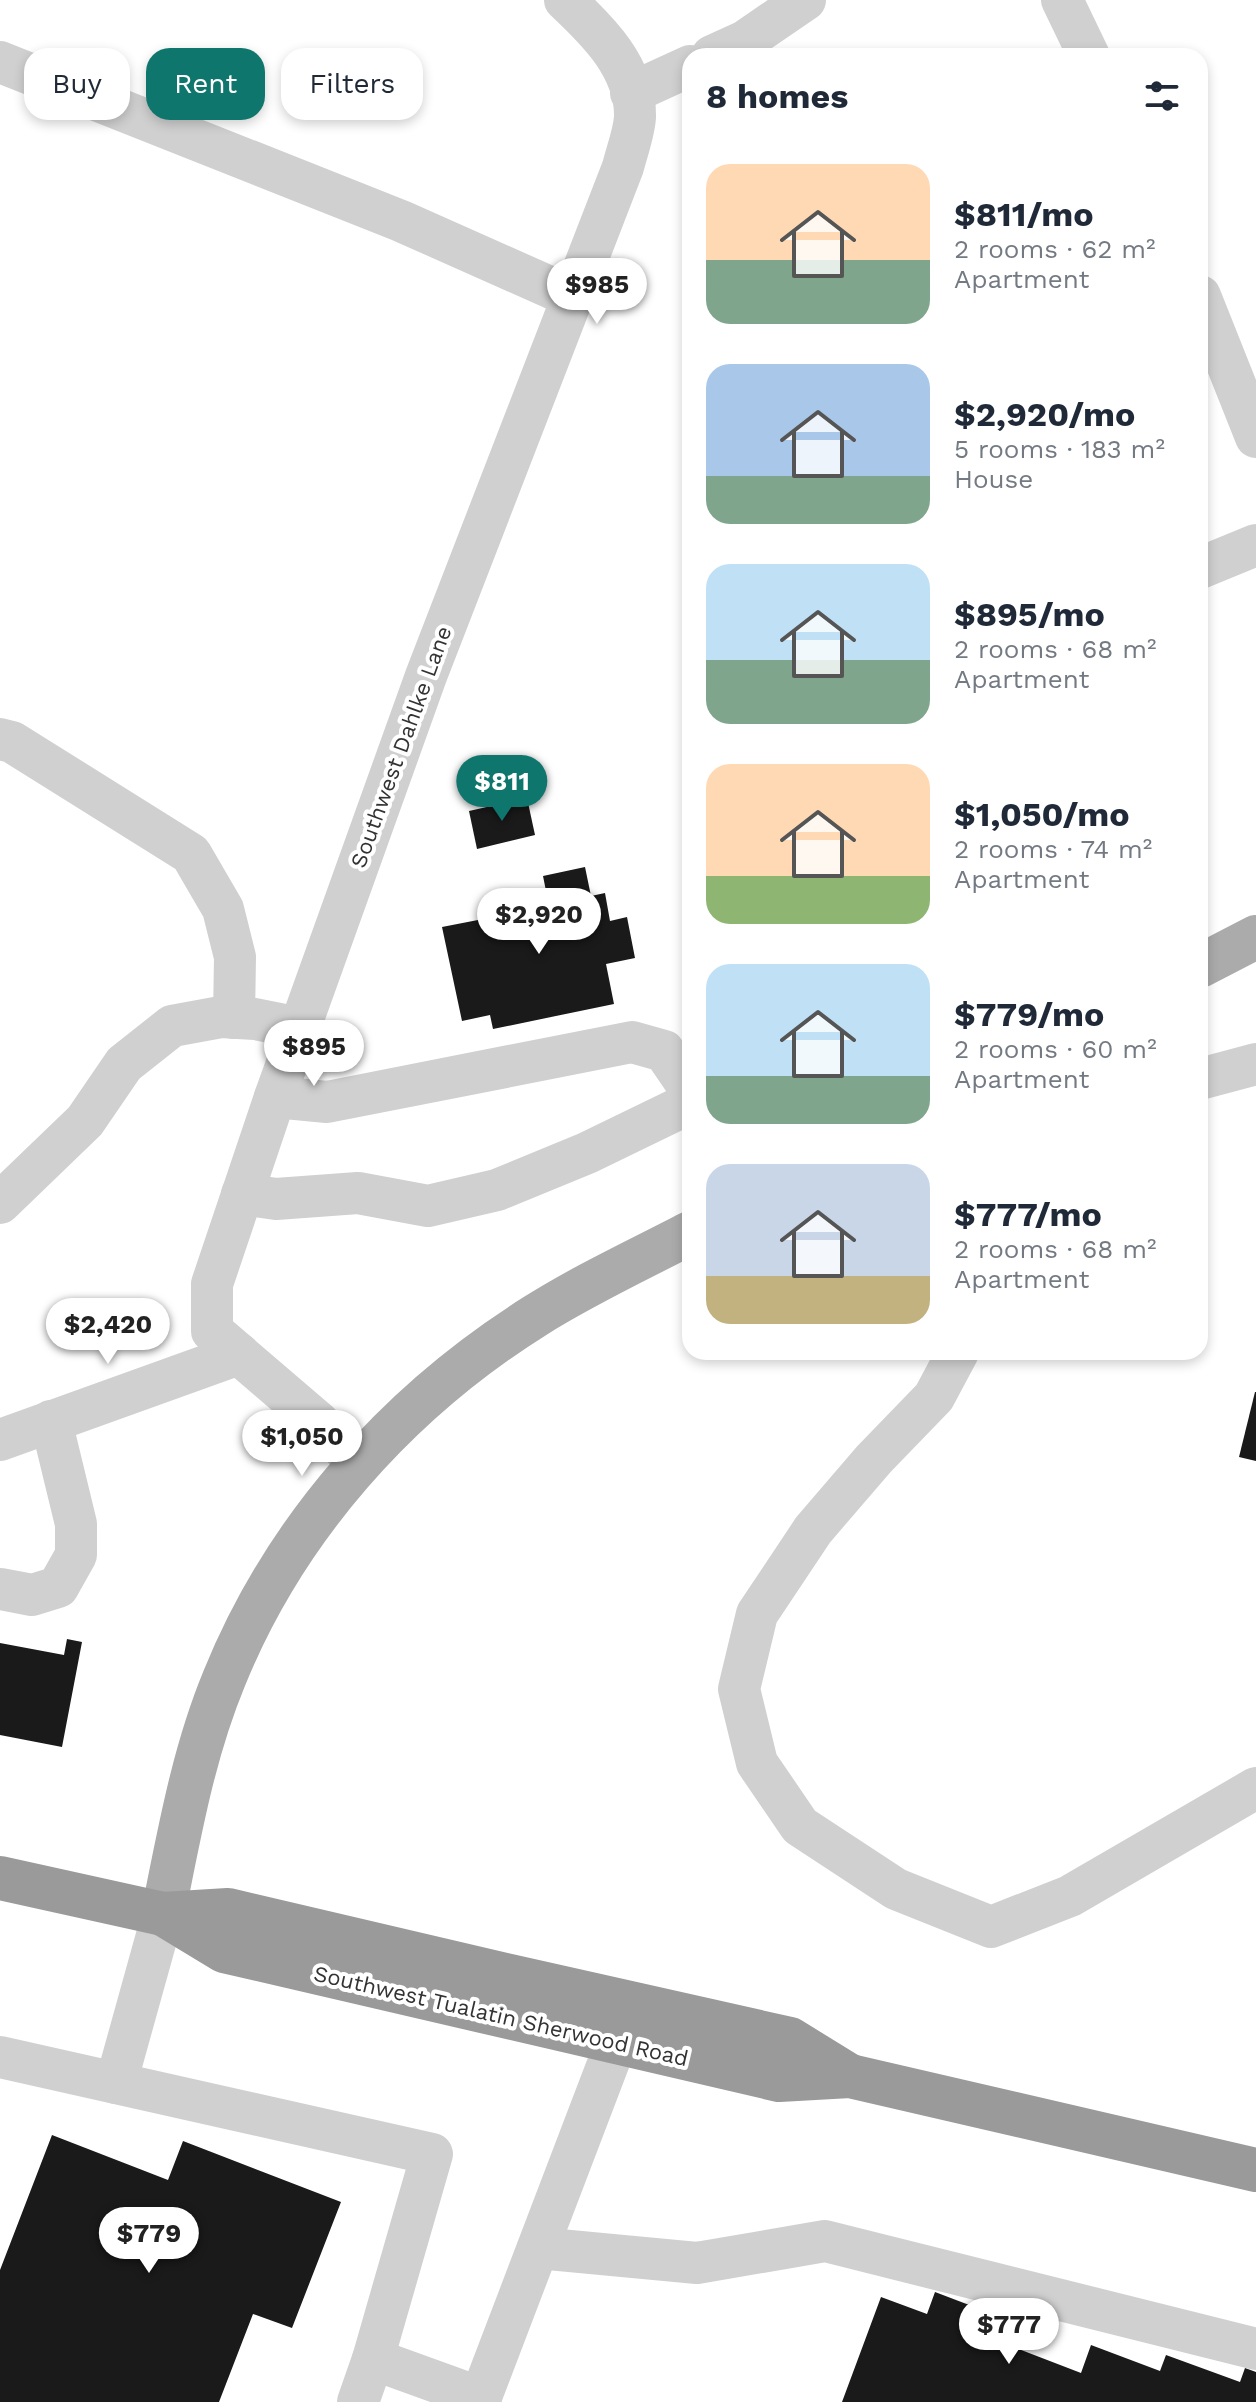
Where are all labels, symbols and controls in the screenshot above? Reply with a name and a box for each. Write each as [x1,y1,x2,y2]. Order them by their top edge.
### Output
chip: Buy [24,48,130,120]
chip: Rent [146,48,265,120]
chip: Filters [281,48,423,120]
icon: filters [1140,74,1184,118]
text: 8 homes [706,76,848,116]
text: $811/mo [954,194,1094,234]
icon: home [770,196,866,292]
text: 2 rooms · 62 m² [954,234,1156,264]
pin: $985 [550,258,644,326]
text: Apartment [954,264,1090,294]
text: $985 [565,269,629,299]
text: $2,920/mo [954,394,1135,434]
icon: home [770,396,866,492]
text: 5 rooms · 183 m² [954,434,1165,464]
text: House [954,464,1033,494]
text: $895/mo [954,594,1105,634]
icon: home [770,596,866,692]
street label: Southwest Dahlke Lane [346,623,456,871]
text: 2 rooms · 68 m² [954,634,1156,664]
text: Apartment [954,664,1090,694]
pin: $811 [455,755,549,823]
text: $811 [474,766,530,796]
text: $1,050/mo [954,794,1130,834]
icon: home [770,796,866,892]
text: 2 rooms · 74 m² [954,834,1152,864]
text: Apartment [954,864,1090,894]
pin: $2,920 [474,888,604,956]
text: $2,920 [495,899,583,929]
text: $779/mo [954,994,1104,1034]
icon: home [770,996,866,1092]
pin: $895 [267,1020,361,1088]
text: $895 [282,1031,346,1061]
text: 2 rooms · 60 m² [954,1034,1157,1064]
text: Apartment [954,1064,1090,1094]
text: $777/mo [954,1194,1102,1234]
icon: home [770,1196,866,1292]
text: 2 rooms · 68 m² [954,1234,1156,1264]
text: Apartment [954,1264,1090,1294]
pin: $2,420 [43,1298,173,1366]
text: $2,420 [64,1309,152,1339]
pin: $1,050 [237,1410,367,1478]
text: $1,050 [260,1421,344,1451]
street label: Southwest Tualatin Sherwood Road [311,1961,691,2071]
pin: $779 [102,2207,196,2275]
text: $779 [117,2218,181,2248]
pin: $777 [962,2298,1056,2366]
text: $777 [977,2309,1041,2339]

